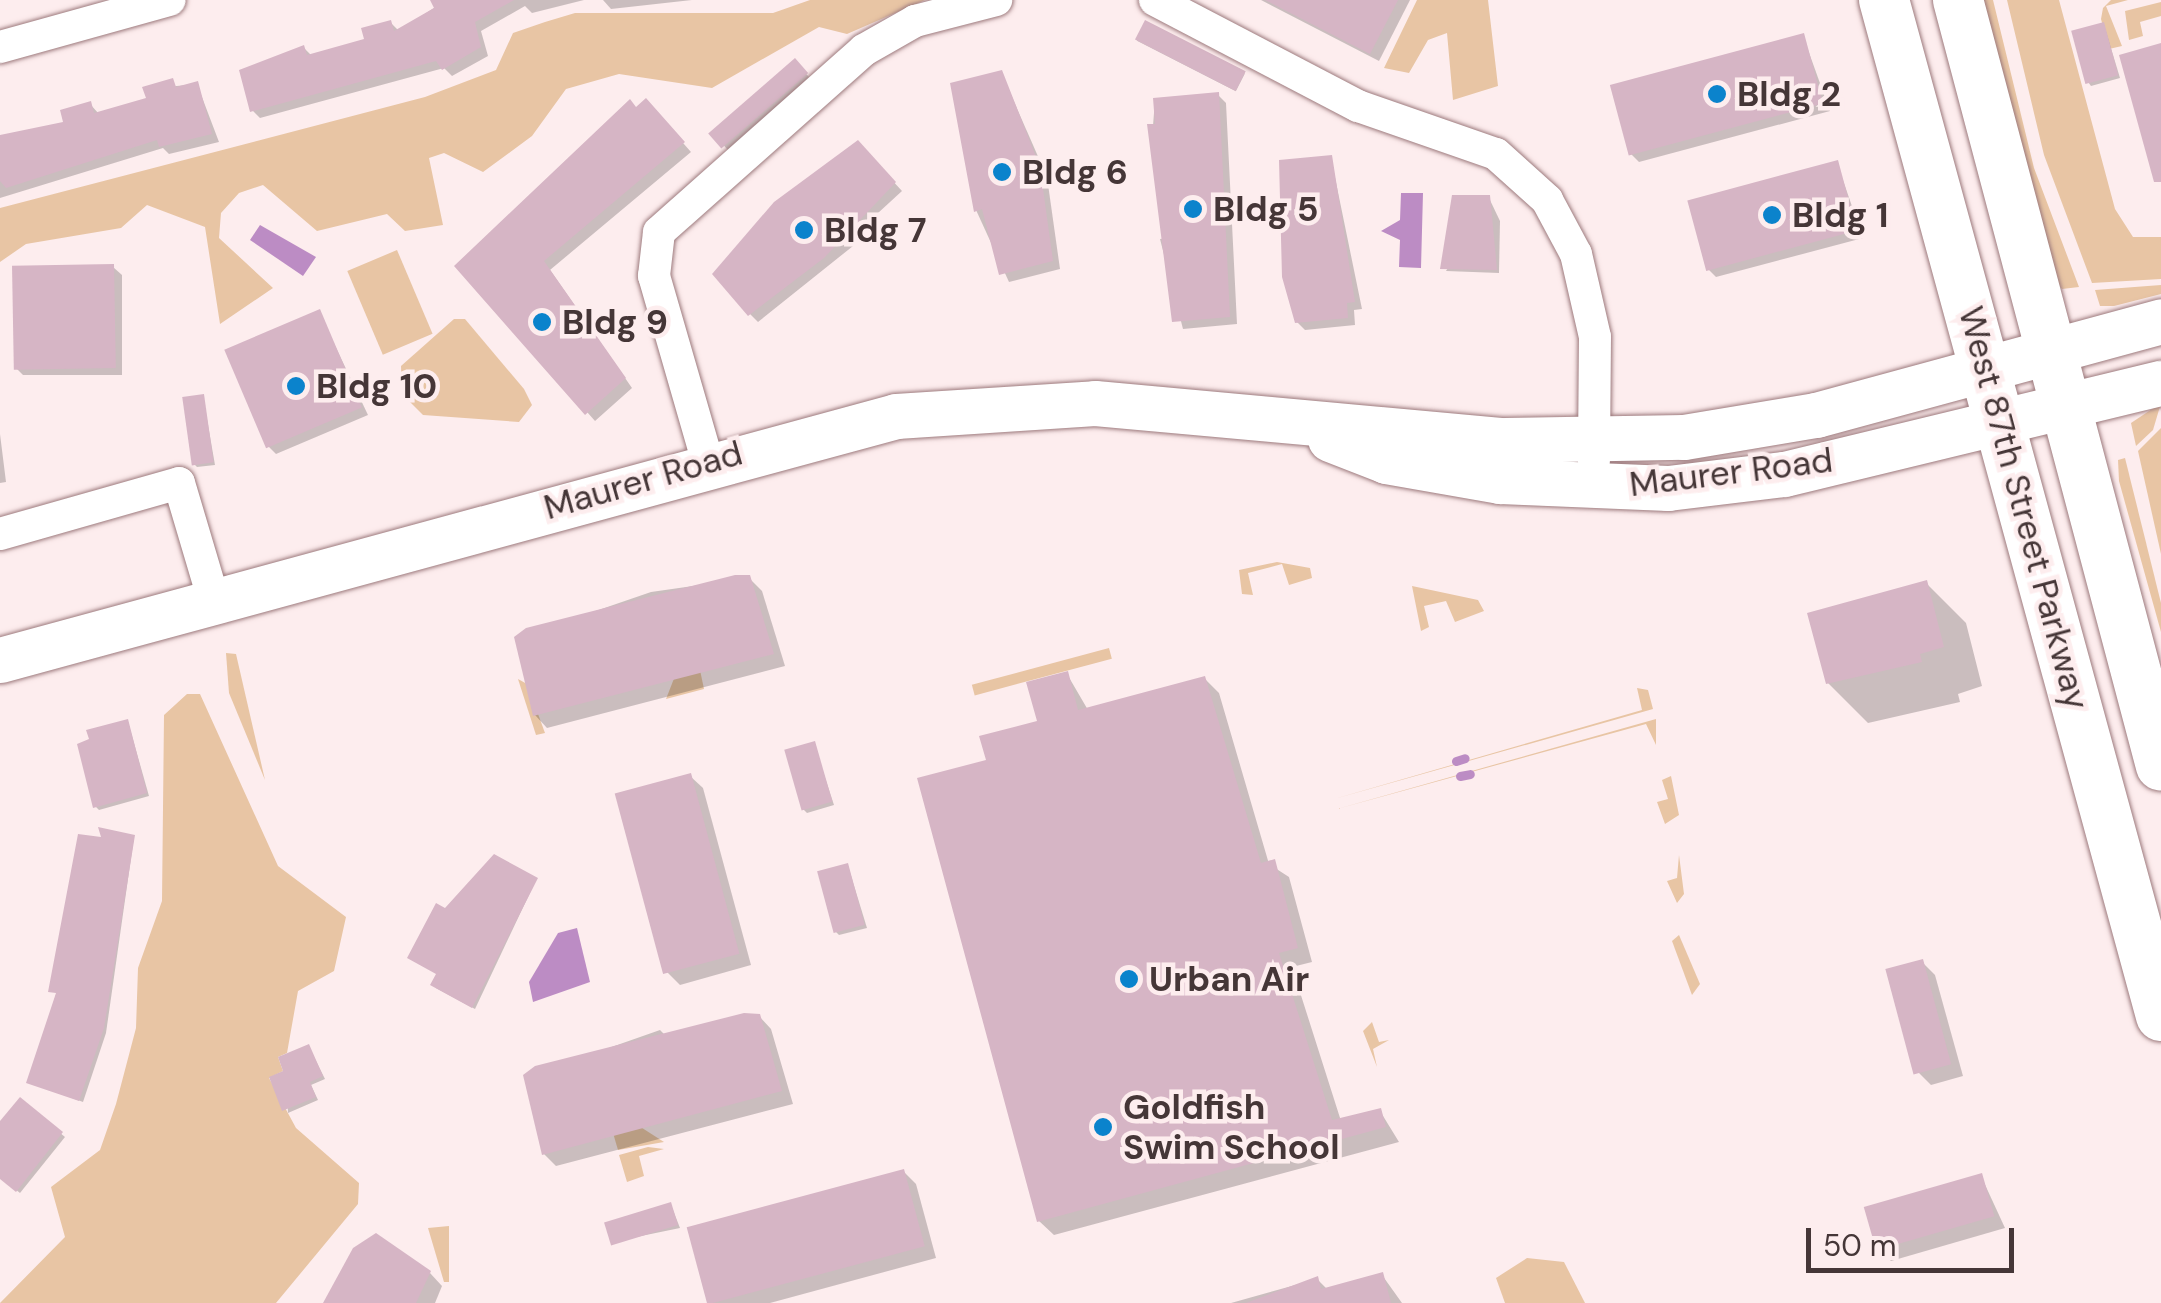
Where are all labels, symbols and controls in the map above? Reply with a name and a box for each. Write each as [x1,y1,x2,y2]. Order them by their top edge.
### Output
place label: Bldg 2 [1737,73,1841,115]
marker: Bldg 2 [1706,83,1728,105]
place label: Bldg 6 [1022,151,1128,193]
marker: Bldg 6 [991,161,1013,183]
place label: Bldg 5 [1213,188,1318,230]
place label: Bldg 1 [1792,194,1888,236]
marker: Bldg 5 [1182,198,1204,220]
marker: Bldg 1 [1761,204,1783,226]
place label: Bldg 7 [824,209,926,251]
marker: Bldg 7 [793,219,815,241]
place label: Bldg 9 [562,301,668,343]
street label: West 87th Street Parkway [1950,302,2098,714]
marker: Bldg 9 [531,311,553,333]
place label: Bldg 10 [316,365,437,407]
marker: Bldg 10 [285,375,307,397]
street label: Maurer Road [539,432,747,528]
street label: Maurer Road [1627,439,1835,505]
place label: Urban Air [1149,958,1309,1000]
marker: Urban Air [1118,968,1140,990]
place label: Goldfish Swim School [1123,1086,1340,1168]
marker: Goldfish Swim School [1092,1116,1114,1138]
scale bar [1811,1208,2018,1270]
text: 50 m [1823,1226,1897,1265]

